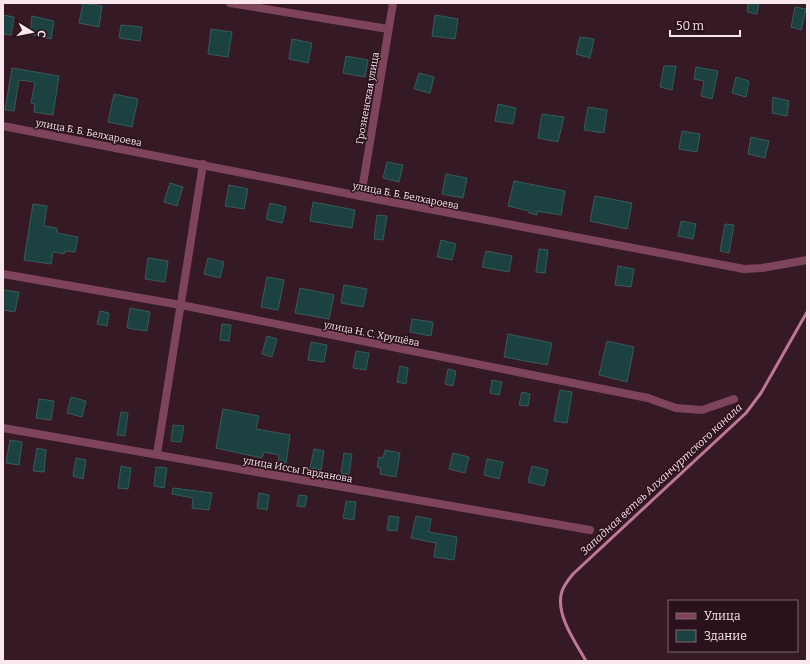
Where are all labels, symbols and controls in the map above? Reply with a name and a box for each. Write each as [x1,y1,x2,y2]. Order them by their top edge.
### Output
north arrow [12,12,52,52]
scale bar [670,12,740,38]
text: 50 m [676,19,705,33]
text: С [34,29,48,38]
street label: Грозненская улица [354,51,382,145]
street label: улица Б. Б. Белхароева [34,117,143,149]
street label: улица Б. Б. Белхароева [351,180,460,212]
street label: улица Н. С. Хрущёва [322,319,421,349]
water label: Западная ветвь Алханчуртского канала [578,401,745,558]
street label: улица Иссы Гарданова [241,454,354,486]
legend [668,600,798,652]
text: Улица [704,609,741,623]
text: Здание [704,629,747,643]

